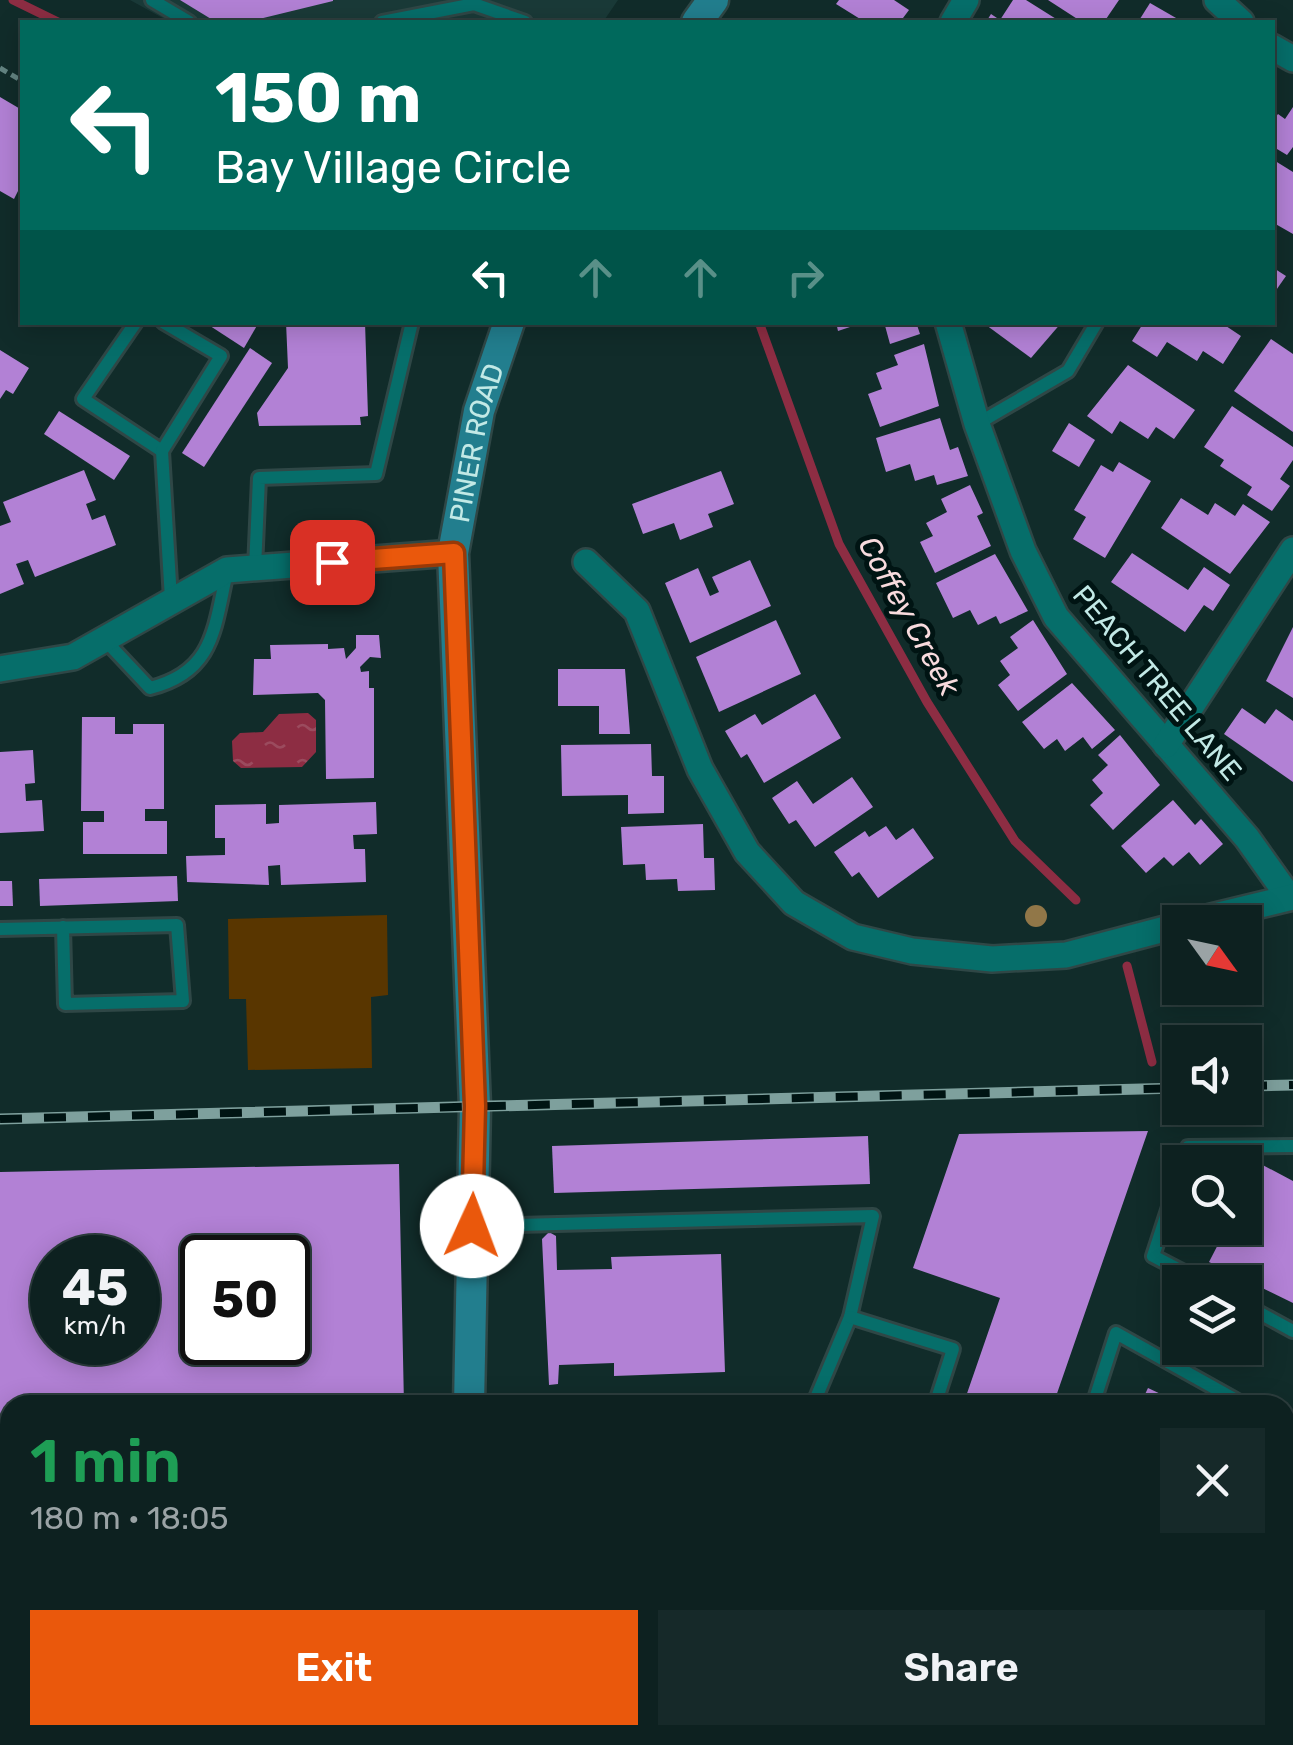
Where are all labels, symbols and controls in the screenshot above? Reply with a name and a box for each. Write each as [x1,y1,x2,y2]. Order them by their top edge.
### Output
text: 150 m [215,57,422,140]
icon: left [50,60,180,190]
text: Bay Village Circle [215,141,571,194]
icon: left [463,250,518,305]
icon: ahead [568,250,623,305]
icon: ahead [673,250,728,305]
icon: right [778,250,833,305]
street label: PINER ROAD [442,359,510,525]
pin [290,520,375,605]
water label: Coffey Creek [850,530,968,703]
icon: arrive [305,535,360,590]
street label: PEACH TREE LANE [1066,579,1248,787]
north arrow [1162,905,1262,1005]
map controls [1162,905,1262,1365]
button: sound [1162,1025,1262,1125]
button: search [1162,1145,1262,1245]
position arrow [420,1174,524,1278]
speed limit sign: 50 [180,1235,310,1365]
text: 45 [62,1258,128,1318]
button: layers [1162,1265,1262,1365]
text: km/h [64,1311,126,1340]
text: 1 min [30,1426,181,1497]
button: close [1160,1428,1265,1533]
text: 180 m · 18:05 [30,1499,228,1537]
button: Exit [30,1610,638,1725]
button: Share [658,1610,1265,1725]

